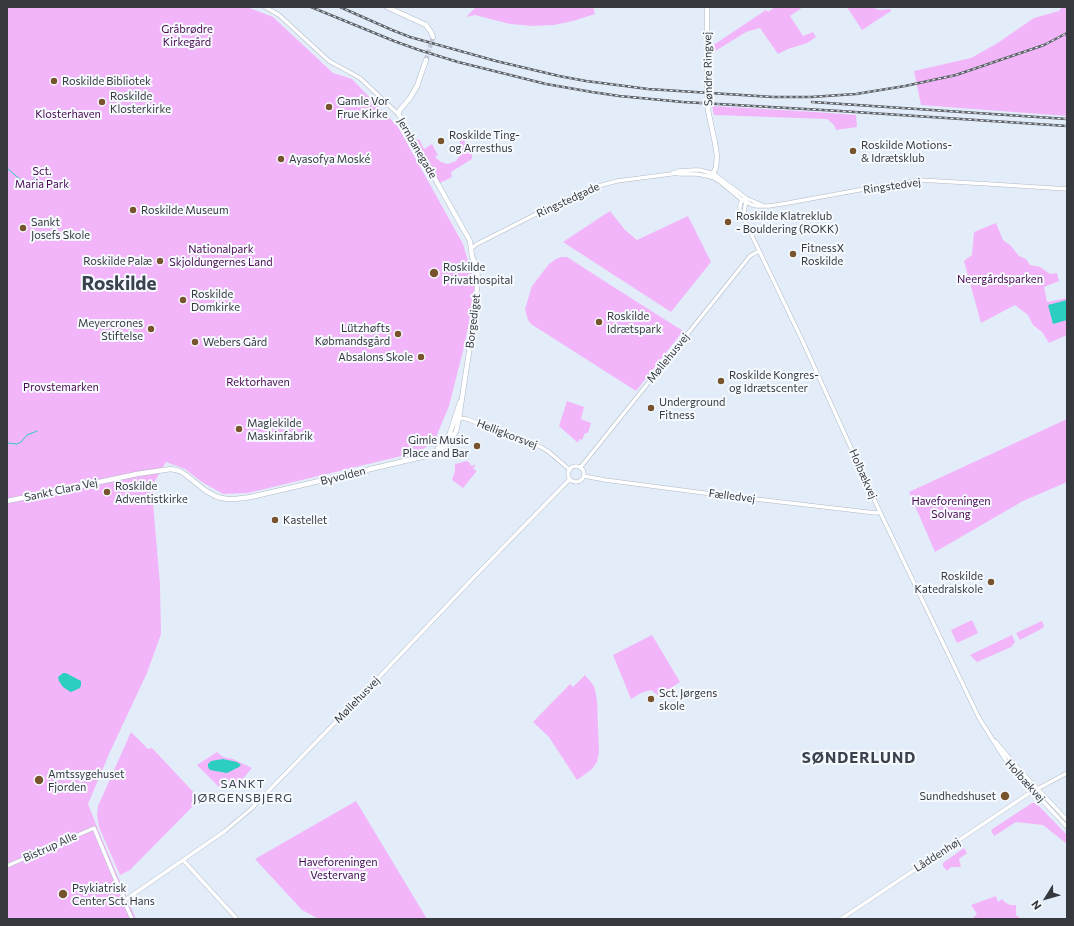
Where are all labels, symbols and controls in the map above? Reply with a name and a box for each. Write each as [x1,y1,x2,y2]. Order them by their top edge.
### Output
park label: Gråbrødre Kirkegård [161,22,213,48]
street label: Søndre Ringvej [701,32,715,106]
place label: Roskilde Bibliotek [62,74,151,88]
marker: Roskilde Bibliotek [49,76,59,86]
place label: Roskilde Klosterkirke [110,89,171,115]
place label: Gamle Vor Frue Kirke [337,94,389,120]
marker: Roskilde Klosterkirke [97,97,107,107]
marker: Gamle Vor Frue Kirke [324,102,334,112]
park label: Klosterhaven [35,107,101,121]
street label: Jernbanegade [394,115,440,181]
place label: Roskilde Ting- og Arresthus [449,128,520,154]
marker: Roskilde Ting- og Arresthus [436,136,446,146]
place label: Roskilde Motions- & Idrætsklub [861,138,952,164]
marker: Roskilde Motions- & Idrætsklub [848,146,858,156]
place label: Ayasofya Moské [289,152,370,166]
marker: Ayasofya Moské [276,154,286,164]
park label: Sct. Maria Park [15,164,69,190]
street label: Ringstedvej [862,175,922,197]
street label: Ringstedgade [534,180,602,220]
place label: Roskilde Museum [141,203,229,217]
marker: Roskilde Museum [128,205,138,215]
place label: Roskilde Klatreklub - Bouldering (ROKK) [736,209,839,235]
place label: Sankt Josefs Skole [31,215,90,241]
marker: Roskilde Klatreklub - Bouldering (ROKK) [723,217,733,227]
marker: Sankt Josefs Skole [18,223,28,233]
place label: FitnessX Roskilde [801,241,844,267]
park label: Nationalpark Skjoldungernes Land [169,242,273,268]
marker: FitnessX Roskilde [788,249,798,259]
place label: Roskilde Palæ [83,254,152,268]
marker: Roskilde Palæ [155,256,165,266]
place label: Roskilde Privathospital [443,260,513,286]
marker: Roskilde Privathospital [428,267,440,279]
park label: Neergårdsparken [957,272,1043,286]
district label: Roskilde [82,273,156,295]
place label: Roskilde Domkirke [191,287,240,313]
street label: Borgediget [463,293,483,349]
marker: Roskilde Domkirke [178,295,188,305]
place label: Roskilde Idrætspark [607,309,662,335]
place label: Meyercrones Stiftelse [78,316,143,342]
marker: Roskilde Idrætspark [594,317,604,327]
place label: Lützhøfts Købmandsgård [315,321,390,347]
marker: Meyercrones Stiftelse [146,324,156,334]
marker: Lützhøfts Købmandsgård [393,329,403,339]
street label: Møllehusvej [644,331,692,385]
place label: Webers Gård [203,335,267,349]
marker: Webers Gård [190,337,200,347]
place label: Absalons Skole [338,350,413,364]
marker: Absalons Skole [416,352,426,362]
place label: Roskilde Kongres- og Idrætscenter [729,368,819,394]
park label: Rektorhaven [226,375,290,389]
marker: Roskilde Kongres- og Idrætscenter [716,376,726,386]
park label: Provstemarken [23,380,99,394]
place label: Underground Fitness [659,395,725,421]
marker: Underground Fitness [646,403,656,413]
place label: Maglekilde Maskinfabrik [247,416,313,442]
street label: Helligkorsvej [475,416,539,452]
marker: Maglekilde Maskinfabrik [234,424,244,434]
place label: Gimle Music Place and Bar [402,433,469,459]
marker: Gimle Music Place and Bar [472,441,482,451]
street label: Holbækvej [846,447,880,501]
street label: Byvolden [319,464,367,488]
street label: Sankt Clara Vej [23,476,99,504]
place label: Roskilde Adventistkirke [115,479,188,505]
marker: Roskilde Adventistkirke [102,487,112,497]
street label: Fælledvej [708,487,756,505]
park label: Haveforeningen Solvang [911,494,991,520]
place label: Kastellet [283,513,327,527]
marker: Kastellet [270,515,280,525]
place label: Roskilde Katedralskole [915,569,983,595]
marker: Roskilde Katedralskole [986,577,996,587]
street label: Møllehusvej [331,674,383,726]
place label: Sct. Jørgens skole [659,686,717,712]
marker: Sct. Jørgens skole [646,694,656,704]
district label: SØNDERLUND [802,749,916,767]
street label: Holbækvej [1002,757,1048,805]
place label: Amtssygehuset Fjorden [48,767,124,793]
marker: Amtssygehuset Fjorden [33,774,45,786]
district label: SANKT JØRGENSBJERG [193,777,293,805]
place label: Sundhedshuset [920,789,996,803]
marker: Sundhedshuset [999,790,1011,802]
street label: Bistrup Alle [21,829,79,865]
street label: Låddenhøj [911,835,963,875]
park label: Haveforeningen Vestervang [298,855,378,881]
north arrow [1026,878,1066,918]
place label: Psykiatrisk Center Sct. Hans [72,881,155,907]
marker: Psykiatrisk Center Sct. Hans [57,888,69,900]
text: N [1028,898,1044,913]

